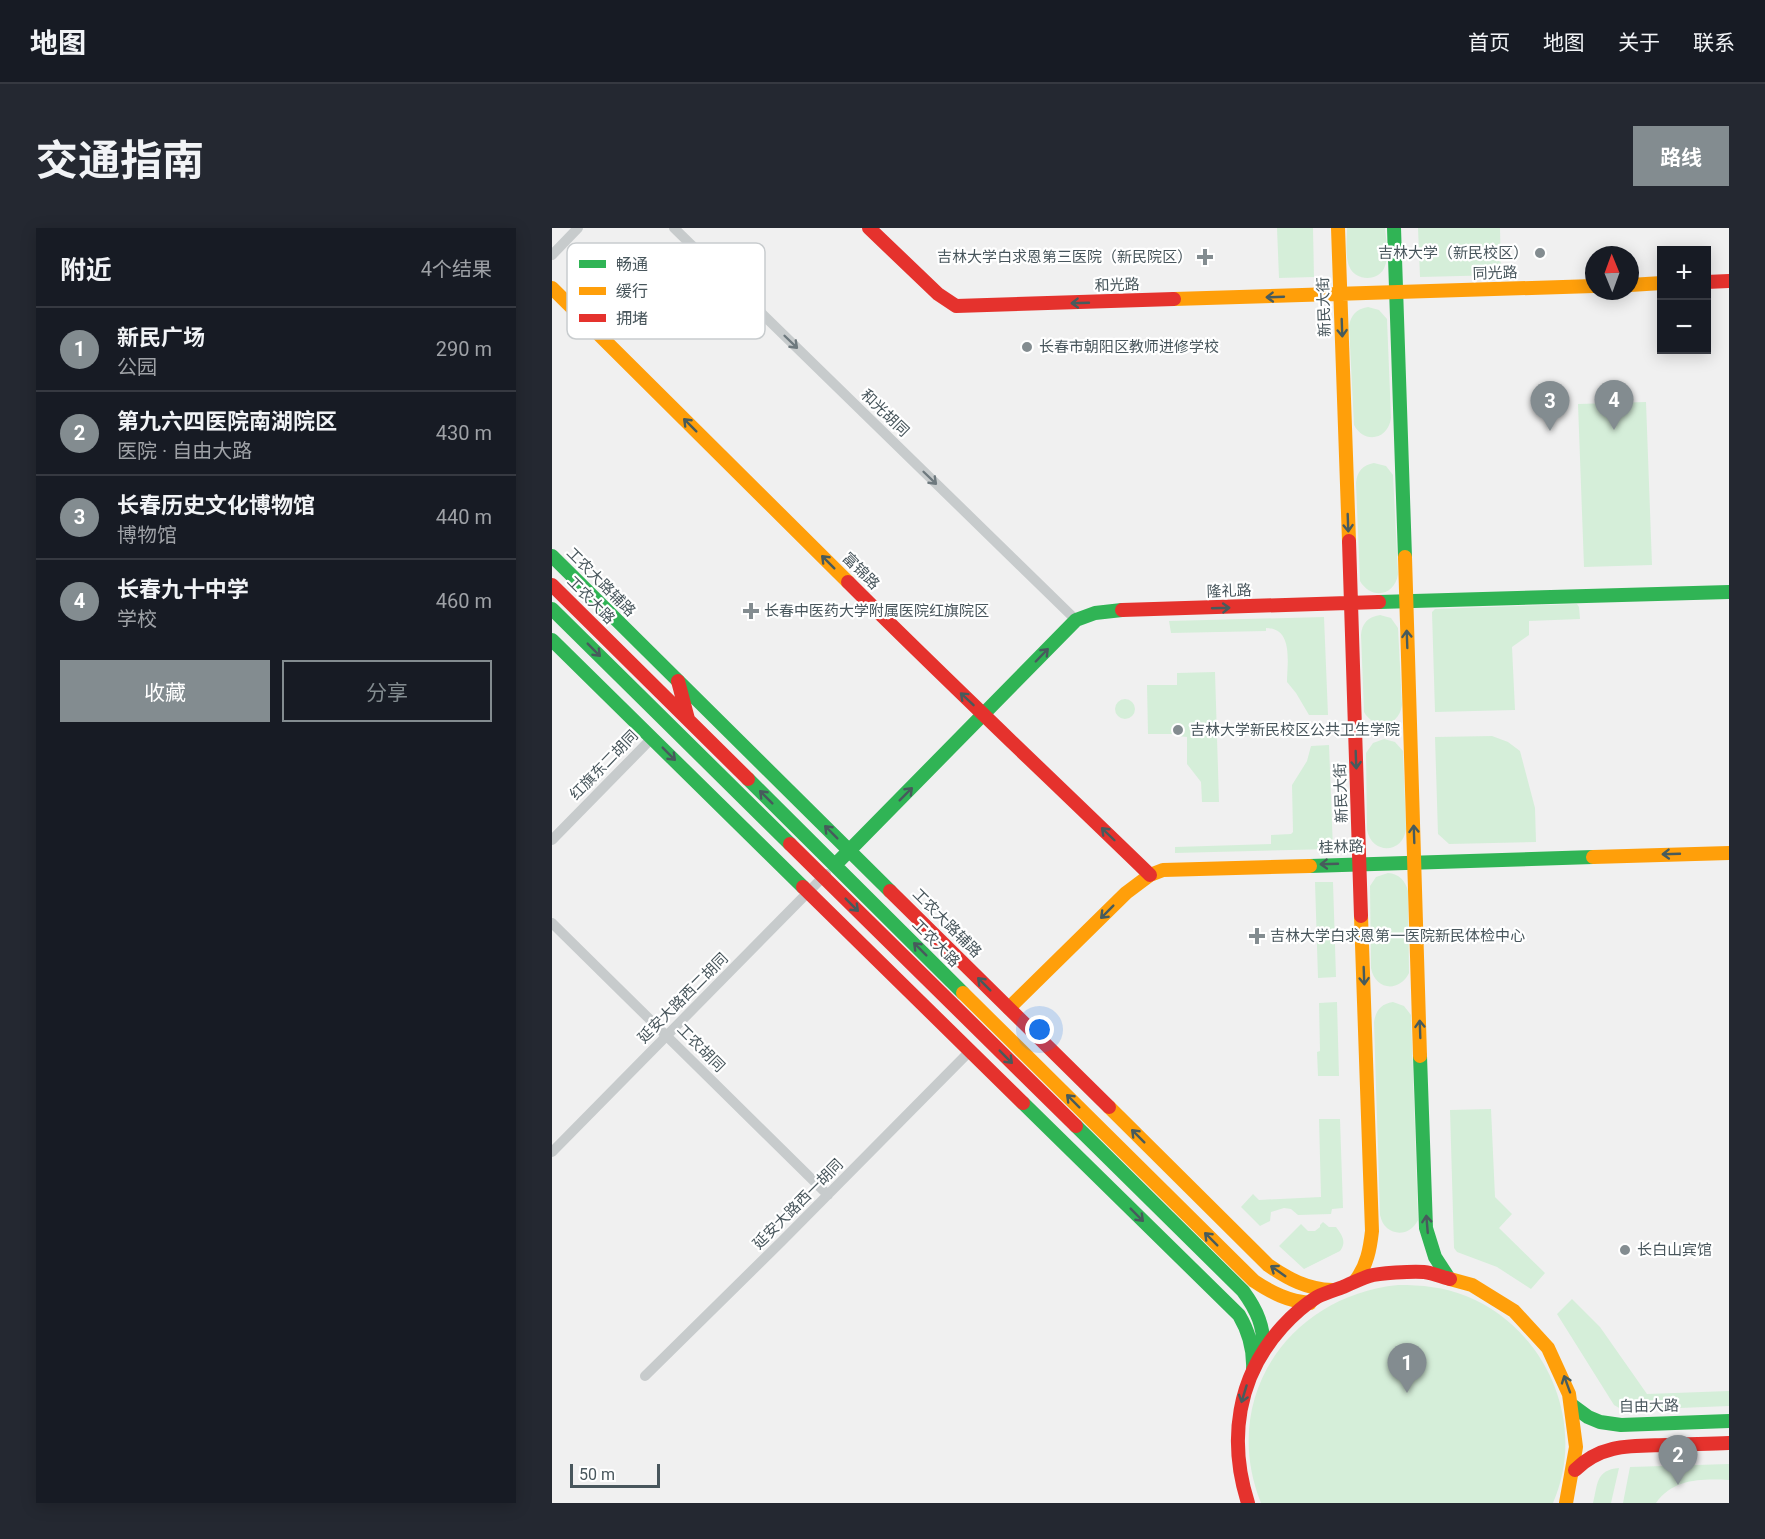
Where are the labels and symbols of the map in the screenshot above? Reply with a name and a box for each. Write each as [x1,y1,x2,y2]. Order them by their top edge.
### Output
legend [567,243,765,339]
place label: 吉林大学（新民校区） [1378,244,1528,262]
marker: 吉林大学（新民校区） [1533,246,1547,260]
north arrow [1585,246,1639,300]
place label: 吉林大学白求恩第三医院（新民院区） [937,248,1192,266]
marker: 吉林大学白求恩第三医院（新民院区） [1196,248,1214,266]
text: 畅通 [616,255,648,274]
street label: 同光路 [1472,263,1518,283]
street label: 和光路 [1094,275,1140,295]
street label: 新民大街 [1314,277,1334,337]
text: 缓行 [616,282,648,301]
one-way arrow [1265,291,1285,302]
one-way arrow [1071,297,1091,308]
text: 拥堵 [616,309,648,328]
one-way arrow [1336,318,1347,338]
one-way arrow [783,335,798,349]
place label: 长春市朝阳区教师进修学校 [1039,338,1219,356]
marker: 长春市朝阳区教师进修学校 [1020,340,1034,354]
pin: 4 [1594,380,1634,430]
pin: 3 [1530,382,1570,431]
street label: 和光胡同 [857,386,913,440]
one-way arrow [683,417,697,432]
one-way arrow [923,471,938,486]
one-way arrow [1343,513,1354,533]
street label: 工农大路辅路 [563,544,639,620]
street label: 富锦路 [839,549,883,593]
one-way arrow [821,555,836,569]
street label: 工农大路 [563,572,619,628]
street label: 隆礼路 [1206,581,1252,601]
marker: 长春中医药大学附属医院红旗院区 [742,602,760,620]
place label: 长春中医药大学附属医院红旗院区 [764,602,989,620]
one-way arrow [1210,602,1230,613]
one-way arrow [1402,630,1413,650]
one-way arrow [586,643,601,657]
one-way arrow [1035,647,1049,662]
one-way arrow [960,692,975,706]
place label: 吉林大学新民校区公共卫生学院 [1190,721,1400,739]
marker: 吉林大学新民校区公共卫生学院 [1171,723,1185,737]
street label: 红旗东二胡同 [566,726,642,804]
one-way arrow [661,747,676,762]
one-way arrow [1351,750,1362,770]
street label: 新民大街 [1331,763,1351,823]
one-way arrow [898,786,913,801]
one-way arrow [759,790,774,804]
one-way arrow [823,825,838,839]
one-way arrow [1408,825,1419,845]
one-way arrow [1101,827,1116,841]
street label: 桂林路 [1318,837,1364,857]
one-way arrow [1661,849,1681,860]
one-way arrow [1319,859,1339,870]
street label: 工农大路辅路 [909,885,985,961]
one-way arrow [844,898,859,913]
one-way arrow [1099,905,1114,920]
street label: 工农大路 [908,915,964,971]
marker: 吉林大学白求恩第一医院新民体检中心 [1248,927,1266,945]
place label: 吉林大学白求恩第一医院新民体检中心 [1270,927,1525,945]
one-way arrow [912,942,927,957]
street label: 延安大路西二胡同 [634,949,732,1047]
one-way arrow [1358,966,1369,986]
one-way arrow [977,977,992,991]
your location [1025,1015,1054,1044]
street label: 工农胡同 [673,1020,729,1076]
one-way arrow [1414,1020,1426,1040]
one-way arrow [998,1049,1013,1064]
one-way arrow [1065,1094,1080,1109]
one-way arrow [1131,1128,1145,1143]
street label: 延安大路西一胡同 [749,1155,847,1253]
one-way arrow [1130,1208,1145,1222]
one-way arrow [1421,1215,1432,1234]
one-way arrow [1204,1231,1219,1246]
place label: 长白山宾馆 [1637,1241,1712,1259]
marker: 长白山宾馆 [1618,1243,1632,1257]
one-way arrow [1270,1265,1286,1278]
pin: 1 [1388,1344,1426,1393]
one-way arrow [1560,1375,1571,1394]
one-way arrow [1238,1384,1249,1403]
street label: 自由大路 [1619,1396,1679,1416]
pin: 2 [1658,1436,1698,1485]
scale bar [570,1461,660,1488]

